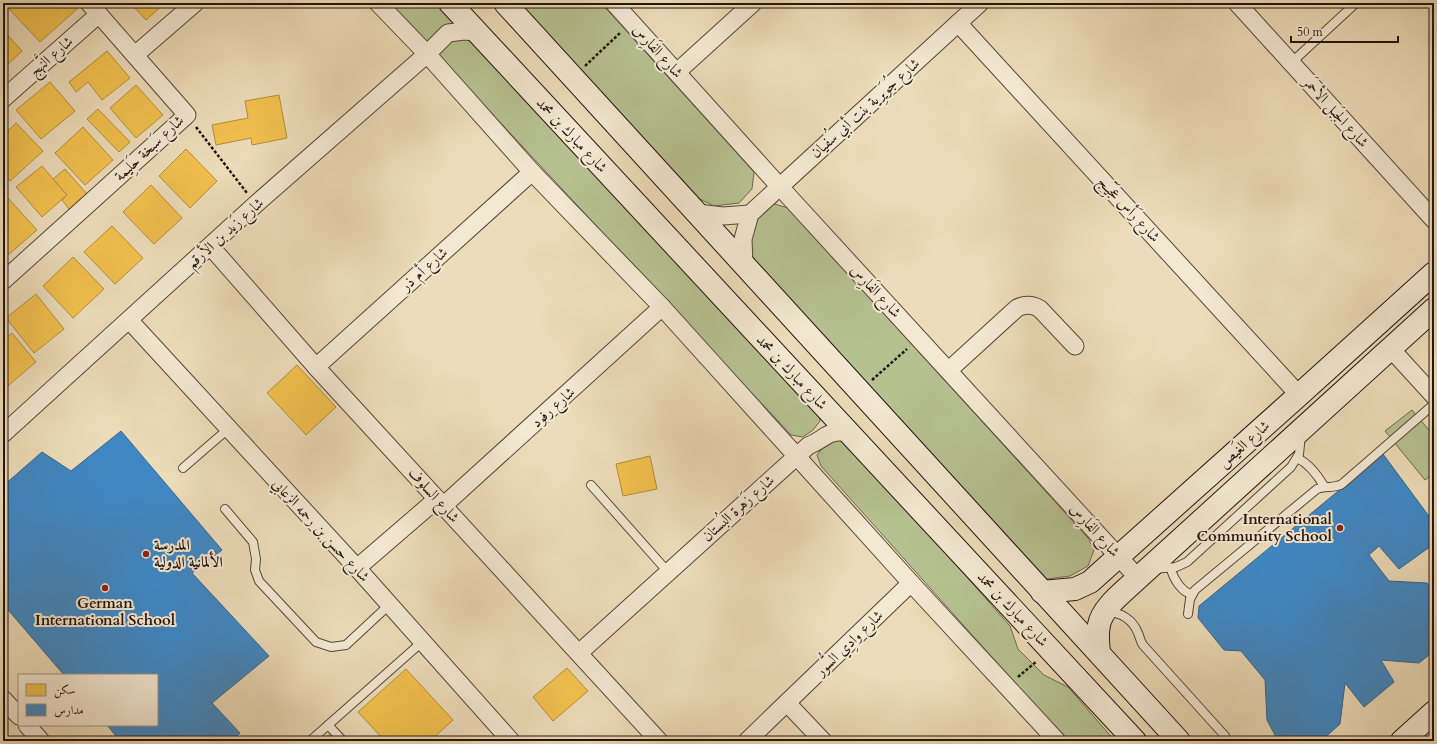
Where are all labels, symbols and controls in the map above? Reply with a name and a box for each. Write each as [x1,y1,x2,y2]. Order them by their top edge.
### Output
scale bar [1291,18,1398,44]
street label: شارع الفَارِس [626,19,688,84]
text: 50 m [1297,24,1324,40]
street label: شارع النَّهج [23,29,80,84]
street label: شارع جُوَيرِية بنت أبي سُفيان [804,51,926,165]
street label: شارع الجَبل الأحمَر [1295,70,1374,154]
street label: شارع مبارك بن محمد [530,93,612,179]
street label: شارع سَبخة حَلِيمة [109,110,190,188]
street label: شارع رَأس عجَيِّج [1090,171,1166,249]
street label: شارع زَيد بن الأرقم [181,192,271,276]
street label: شارع أم ذر [394,242,454,299]
street label: شارع الفَارِس [844,259,907,324]
street label: شارع مبارك بن محمد [750,330,832,416]
street label: شارع رفود [527,382,581,434]
street label: شارع الغَيص [1213,415,1276,475]
street label: شارع السلوف [402,463,464,529]
street label: شارع زَهرة البُستان [695,468,781,548]
street label: شارع حسن بن رحمه الزعابي [266,474,374,588]
street label: شارع الفَارِس [1063,498,1125,563]
place label: International Community School [1196,509,1333,546]
marker: International Community School [1335,523,1345,533]
place label: المدرسة الألمانية الدولية [154,535,223,572]
marker: المدرسة الألمانية الدولية [141,549,151,559]
street label: شارع مبارك بن محمد [971,567,1053,653]
marker: German International School [100,583,110,593]
place label: German International School [35,593,176,630]
street label: شارع وادِي السُّور [806,602,889,684]
legend [18,674,158,726]
text: سكن [54,682,75,699]
text: مدارس [54,702,84,718]

